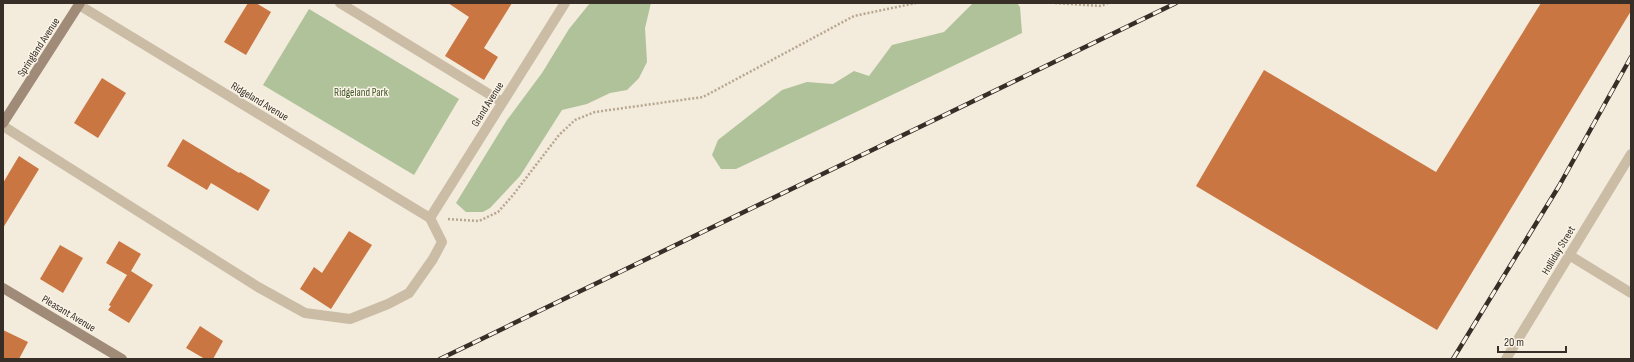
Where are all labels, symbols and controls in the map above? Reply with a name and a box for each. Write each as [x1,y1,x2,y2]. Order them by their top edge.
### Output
street label: Springland Avenue [15,15,62,79]
street label: Ridgeland Avenue [229,79,291,124]
street label: Grand Avenue [468,79,506,129]
park label: Ridgeland Park [334,86,389,99]
street label: Holliday Street [1539,223,1578,277]
street label: Pleasant Avenue [40,292,98,335]
scale bar [1498,328,1566,354]
text: 20 m [1504,335,1524,350]

